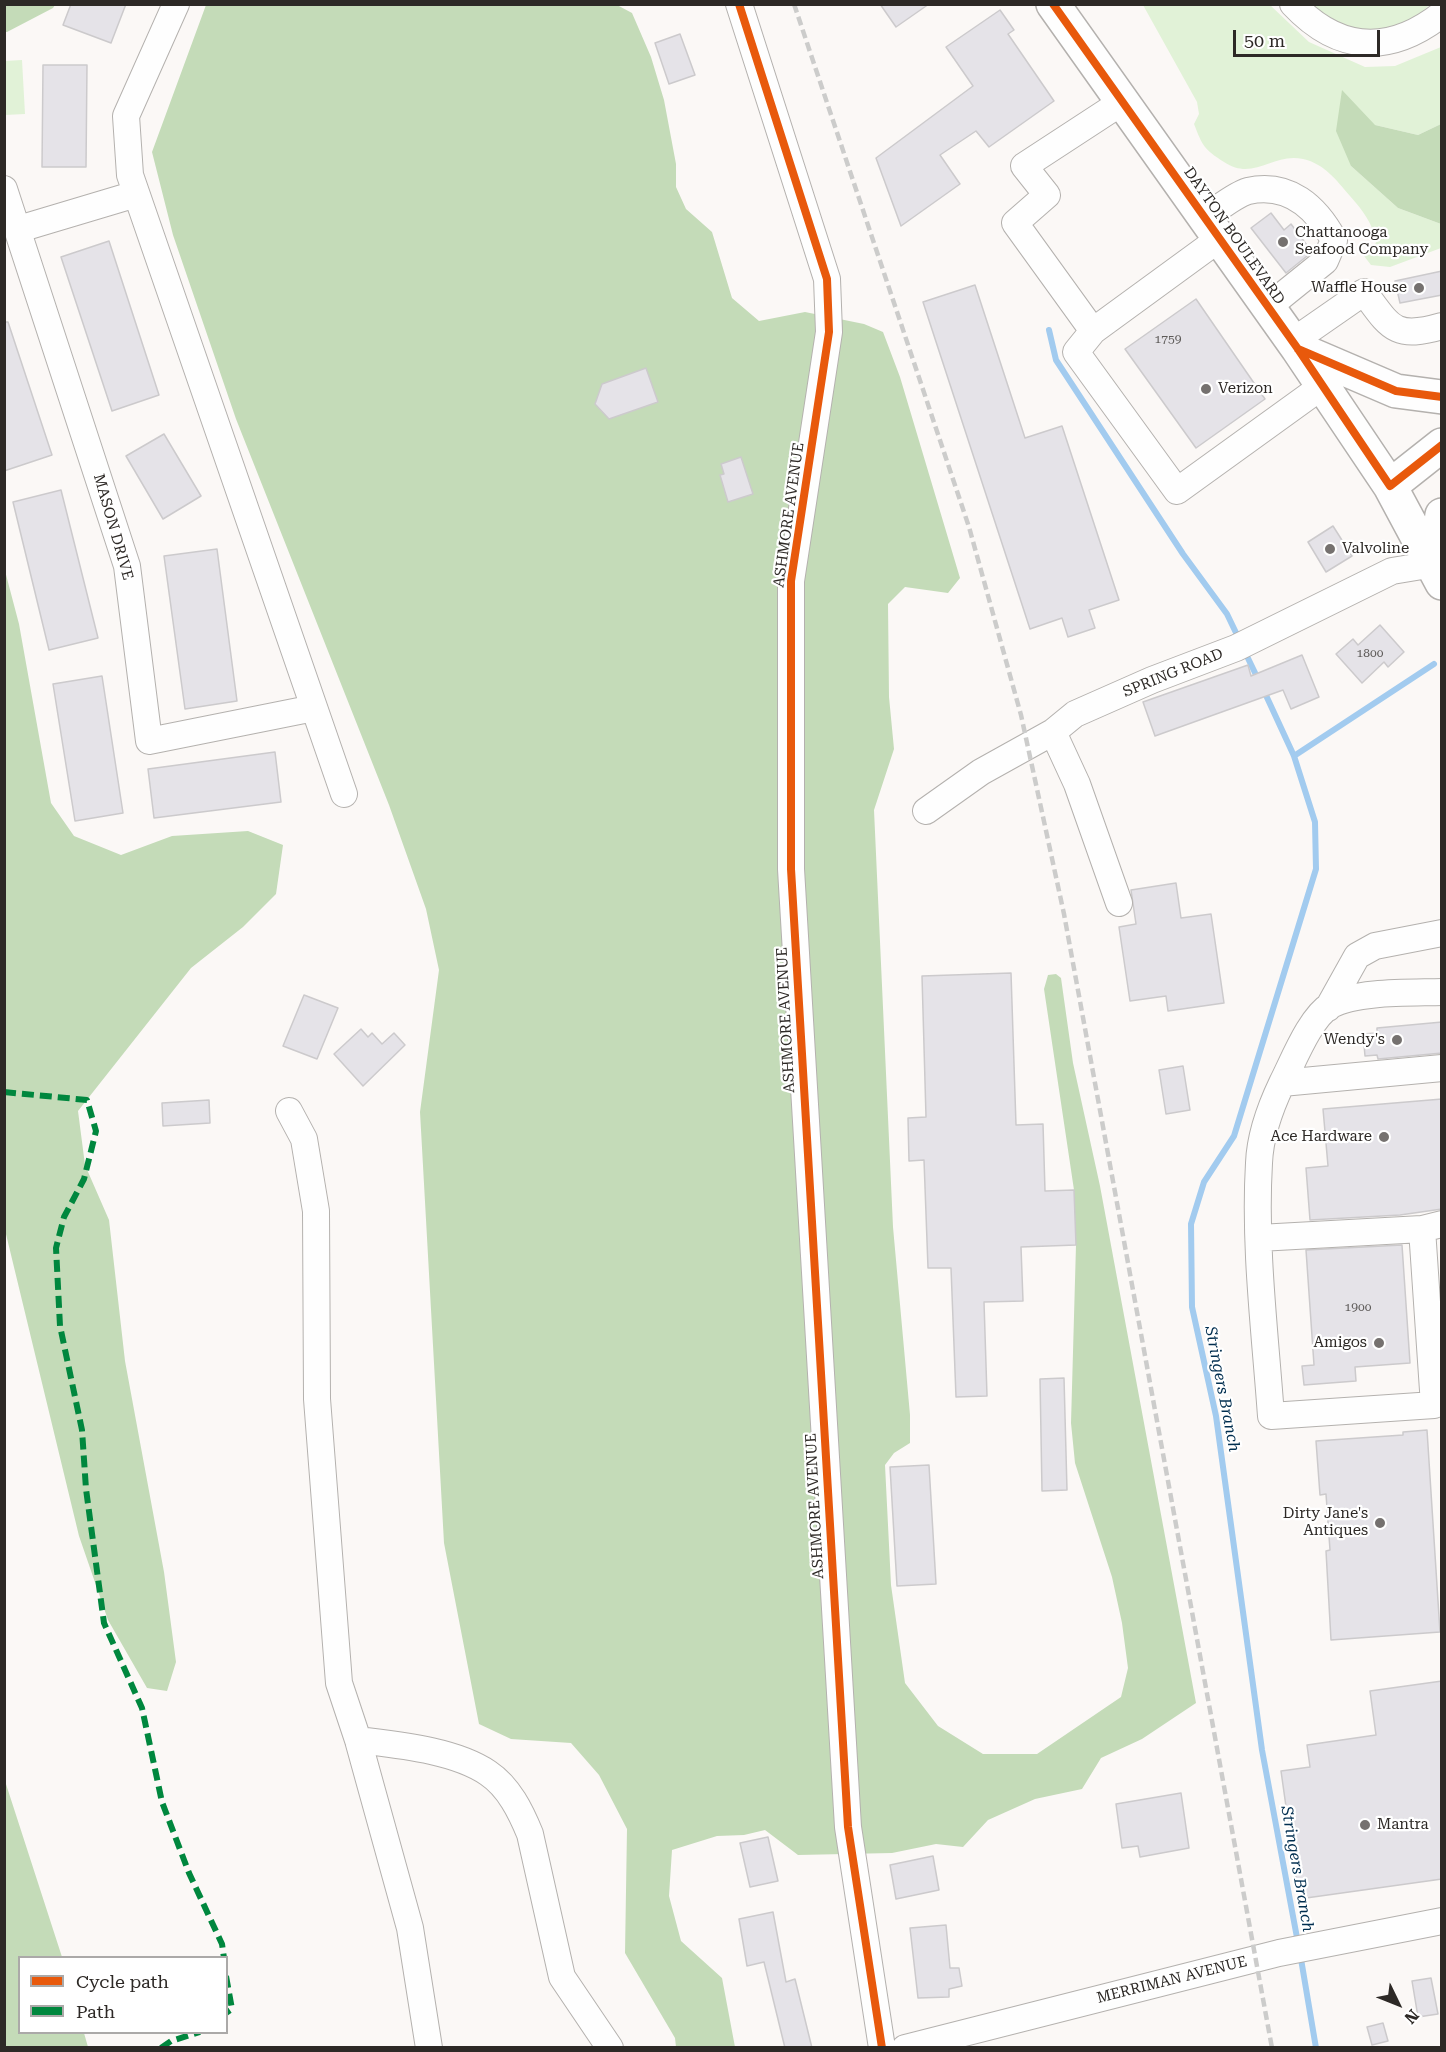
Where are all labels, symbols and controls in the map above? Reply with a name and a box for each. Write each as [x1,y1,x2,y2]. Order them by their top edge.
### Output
scale bar [1236,18,1383,56]
text: 50 m [1244,30,1285,51]
street label: DAYTON BOULEVARD [1180,164,1288,308]
place label: Chattanooga Seafood Company [1295,224,1428,259]
marker: Chattanooga Seafood Company [1276,235,1290,249]
place label: Waffle House [1311,279,1407,297]
marker: Waffle House [1412,281,1426,295]
house number: 1759 [1155,332,1181,346]
place label: Verizon [1218,380,1273,398]
marker: Verizon [1199,382,1213,396]
street label: ASHMORE AVENUE [770,441,808,589]
street label: MASON DRIVE [89,472,137,582]
place label: Valvoline [1342,540,1409,558]
marker: Valvoline [1323,542,1337,556]
street label: SPRING ROAD [1120,645,1226,701]
house number: 1800 [1357,646,1383,660]
street label: ASHMORE AVENUE [773,947,799,1093]
place label: Wendy's [1323,1031,1385,1049]
marker: Wendy's [1390,1033,1404,1047]
place label: Ace Hardware [1270,1128,1372,1146]
marker: Ace Hardware [1377,1130,1391,1144]
house number: 1900 [1345,1300,1371,1314]
water label: Stringers Branch [1200,1325,1244,1453]
place label: Amigos [1314,1334,1367,1352]
marker: Amigos [1372,1336,1386,1350]
street label: ASHMORE AVENUE [802,1433,828,1579]
place label: Dirty Jane's Antiques [1283,1505,1368,1540]
marker: Dirty Jane's Antiques [1373,1516,1387,1530]
water label: Stringers Branch [1276,1805,1318,1933]
place label: Mantra [1377,1816,1429,1834]
marker: Mantra [1358,1818,1372,1832]
street label: MERRIMAN AVENUE [1095,1953,1249,2007]
legend [18,1956,228,2034]
text: Cycle path [76,1971,169,1992]
north arrow [1368,1974,1428,2034]
text: Path [76,2001,115,2022]
text: N [1400,2006,1423,2028]

